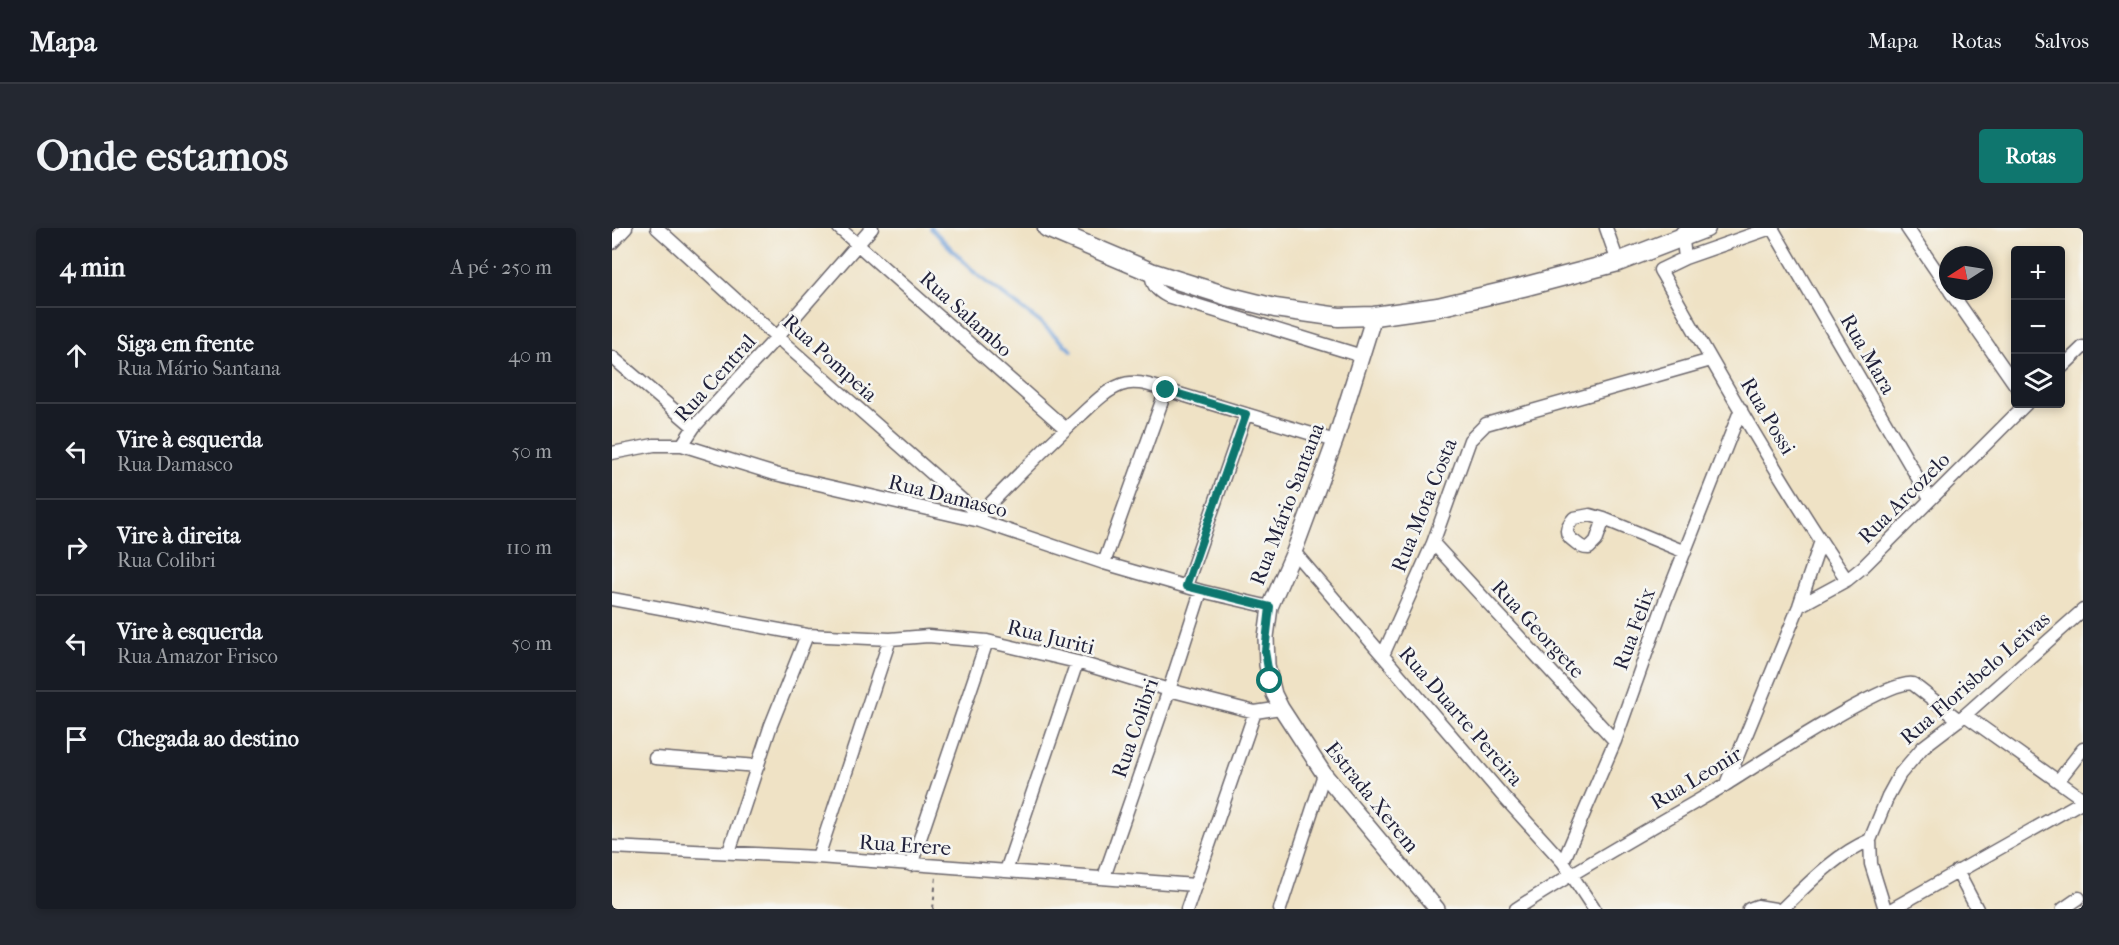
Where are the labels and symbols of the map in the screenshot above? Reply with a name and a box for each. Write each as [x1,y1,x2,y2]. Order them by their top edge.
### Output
north arrow [1939,246,1993,300]
street label: Rua Salambo [915,266,1017,362]
street label: Rua Pompeia [778,309,882,407]
street label: Rua Mara [1835,310,1901,399]
street label: Rua Central [669,329,761,427]
street label: Rua Possi [1736,373,1800,459]
route end [1152,376,1178,402]
street label: Rua Mário Santana [1245,419,1329,588]
street label: Rua Mota Costa [1386,434,1462,575]
street label: Rua Arcozelo [1853,447,1955,549]
street label: Rua Damasco [886,470,1010,522]
street label: Rua Georgete [1487,575,1589,683]
street label: Rua Felix [1608,585,1660,673]
street label: Rua Florisbelo Leivas [1895,606,2055,750]
street label: Rua Juriti [1005,615,1097,659]
street label: Rua Duarte Pereira [1394,641,1528,791]
route start [1256,667,1282,693]
street label: Rua Colibri [1107,675,1163,781]
street label: Estrada Xerem [1320,737,1424,858]
street label: Rua Leonir [1646,741,1746,815]
street label: Rua Erere [858,830,952,860]

